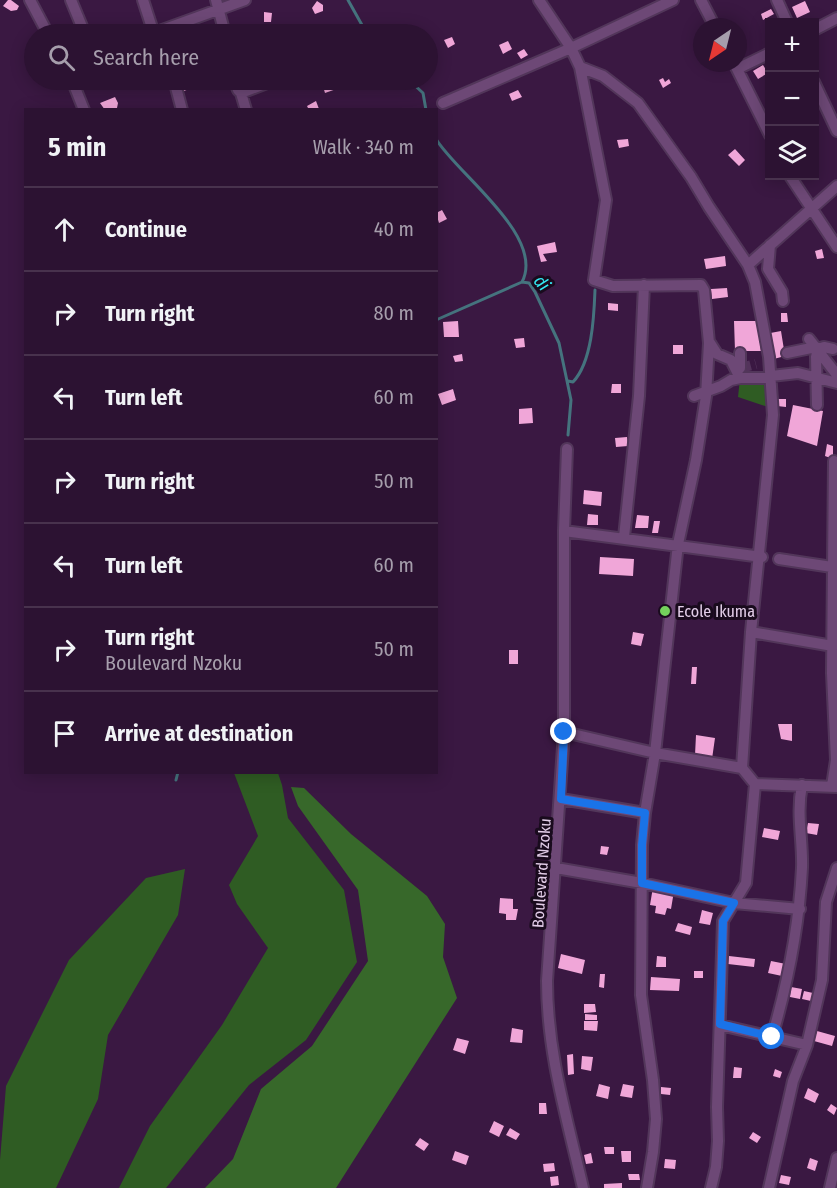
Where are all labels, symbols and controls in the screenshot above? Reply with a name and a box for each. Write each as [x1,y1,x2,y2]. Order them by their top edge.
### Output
north arrow [693,18,747,72]
map controls [765,18,819,180]
button: + [765,18,819,72]
search box [24,24,438,90]
icon: search [45,41,78,74]
text: Search here [93,44,199,71]
button: − [765,72,819,126]
button: layers [765,126,819,180]
text: 5 min [48,132,106,163]
text: Walk · 340 m [313,135,414,159]
icon: ahead [48,213,81,246]
text: Continue [105,216,187,243]
text: 40 m [374,217,414,241]
water label: di [529,271,555,296]
icon: right [48,297,81,330]
text: Turn right [105,300,194,327]
text: 80 m [374,301,414,325]
icon: left [48,381,81,414]
text: Turn left [105,384,183,411]
text: 60 m [374,385,414,409]
icon: right [48,465,81,498]
text: Turn right [105,468,194,495]
text: 50 m [374,469,414,493]
icon: left [48,549,81,582]
text: Turn left [105,552,183,579]
text: 60 m [374,553,414,577]
place label: Ecole Ikuma [677,602,755,621]
marker: Ecole Ikuma [658,604,672,618]
text: Turn right [105,624,194,651]
icon: right [48,633,81,666]
text: 50 m [374,637,414,661]
text: Boulevard Nzoku [105,651,242,675]
icon: arrive [48,717,81,750]
route end [550,718,576,744]
text: Arrive at destination [105,720,293,747]
street label: Boulevard Nzoku [528,818,555,928]
route start [758,1023,784,1049]

